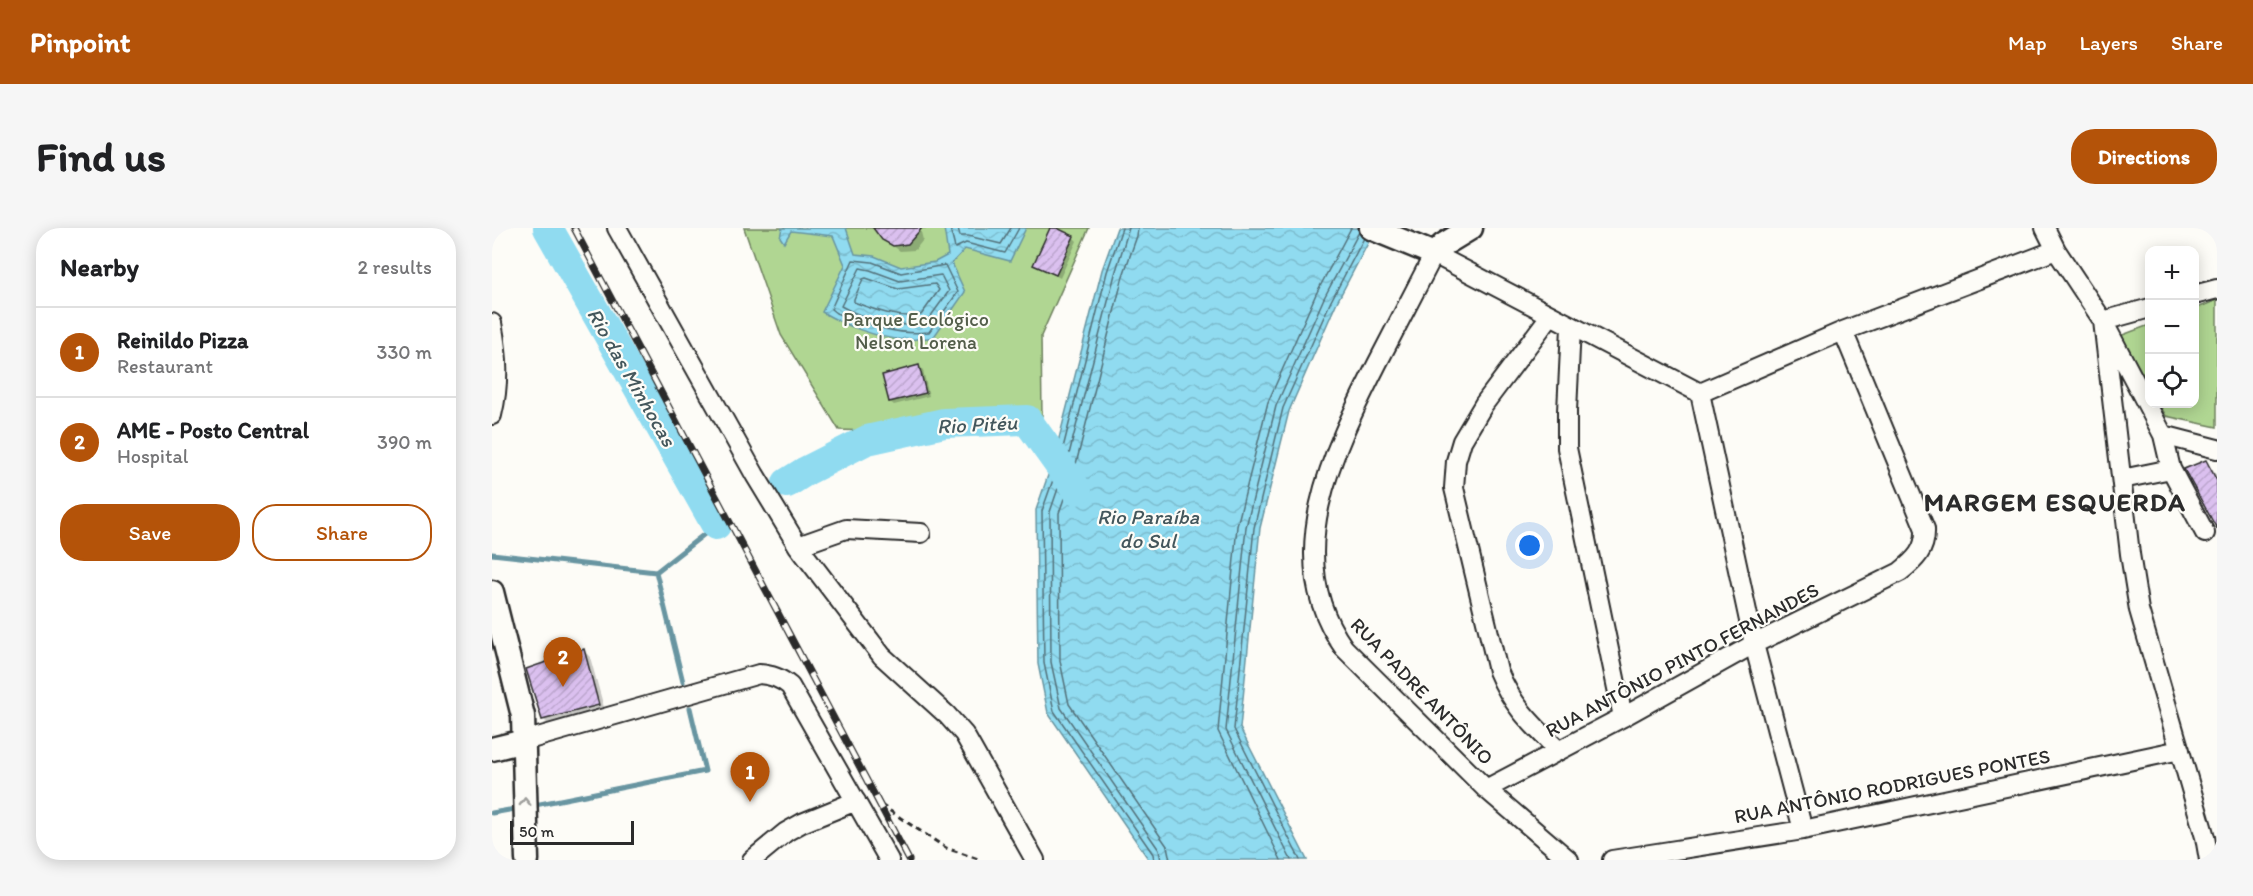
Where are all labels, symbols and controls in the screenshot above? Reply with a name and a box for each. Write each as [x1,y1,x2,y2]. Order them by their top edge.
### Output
text: Pinpoint [30,25,131,59]
text: Map [2008,30,2047,55]
text: Layers [2080,30,2138,55]
text: Share [2171,30,2223,55]
button: Directions [2071,129,2217,184]
text: Find us [36,131,166,182]
map controls [2145,246,2199,408]
button: + [2145,246,2199,300]
text: Nearby [60,251,139,283]
text: 2 results [358,255,432,279]
button: − [2145,300,2199,354]
water label: Rio das Minhocas [582,303,682,451]
park label: Parque Ecológico Nelson Lorena [843,307,989,354]
text: Reinildo Pizza [117,327,249,354]
text: 1 [75,340,84,364]
text: 330 m [377,340,432,364]
text: Restaurant [117,354,213,378]
button: locate [2145,354,2199,408]
water label: Rio Pitéu [936,409,1018,439]
text: AME - Posto Central [117,417,309,444]
text: 2 [74,430,85,454]
text: 390 m [377,430,432,454]
text: Hospital [117,444,189,468]
district label: MARGEM ESQUERDA [1924,486,2186,518]
button: Save [60,504,240,561]
button: Share [252,504,432,561]
water label: Rio Paraíba do Sul [1097,504,1200,553]
your location [1515,531,1544,560]
street label: RUA ANTÔNIO PINTO FERNANDES [1541,578,1823,742]
street label: RUA PADRE ANTÔNIO [1346,612,1498,770]
pin: 2 [544,638,582,687]
street label: RUA ANTÔNIO RODRIGUES PONTES [1732,744,2052,828]
pin: 1 [730,752,770,802]
one-way arrow [519,797,531,806]
scale bar [510,818,634,846]
text: 50 m [519,822,554,841]

